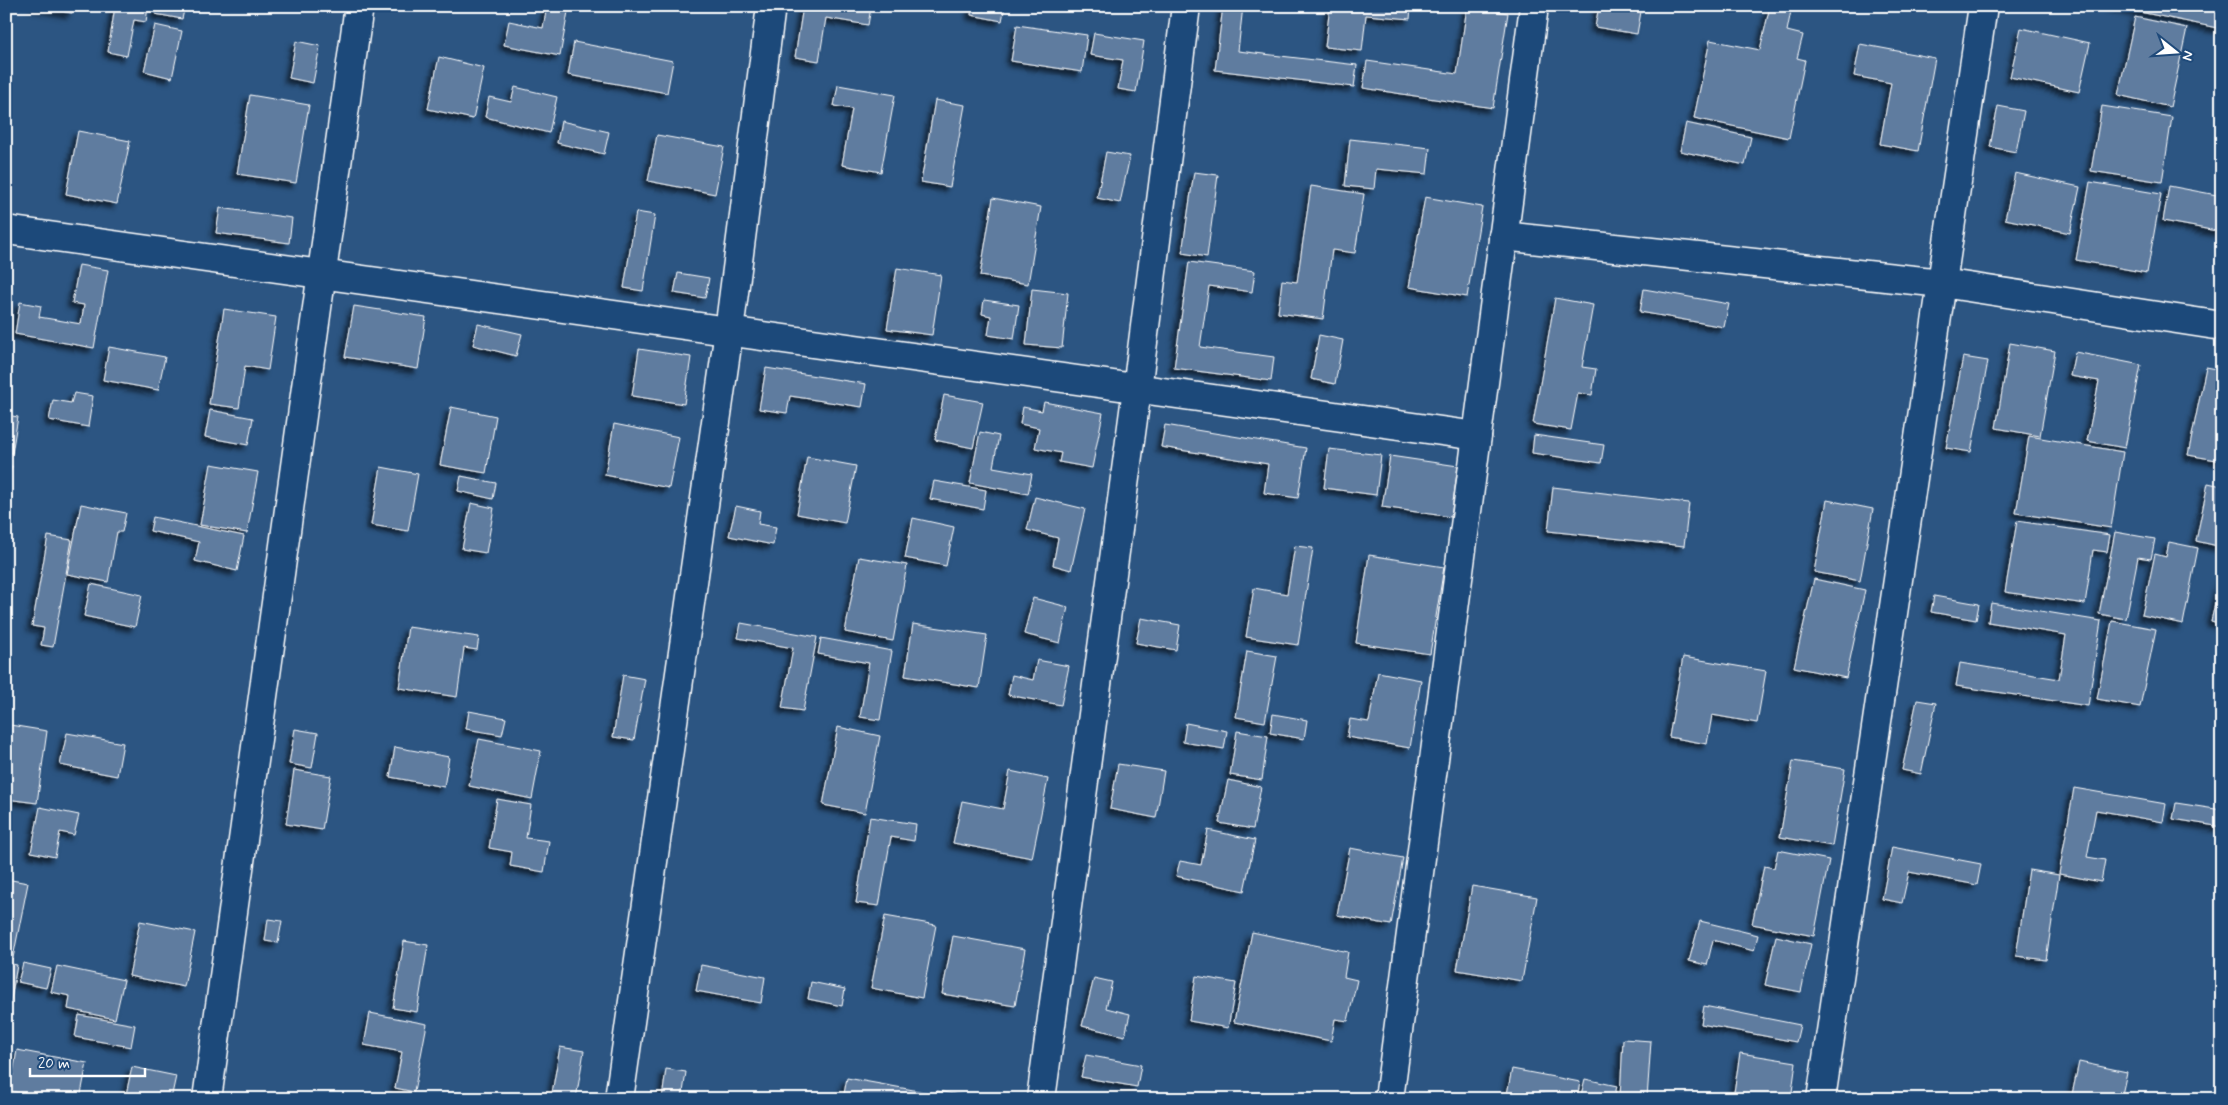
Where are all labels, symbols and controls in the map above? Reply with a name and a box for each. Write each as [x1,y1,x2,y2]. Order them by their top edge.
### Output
north arrow [2150,28,2200,78]
text: N [2178,48,2197,63]
scale bar [30,1045,145,1077]
text: 20 m [38,1054,70,1074]

